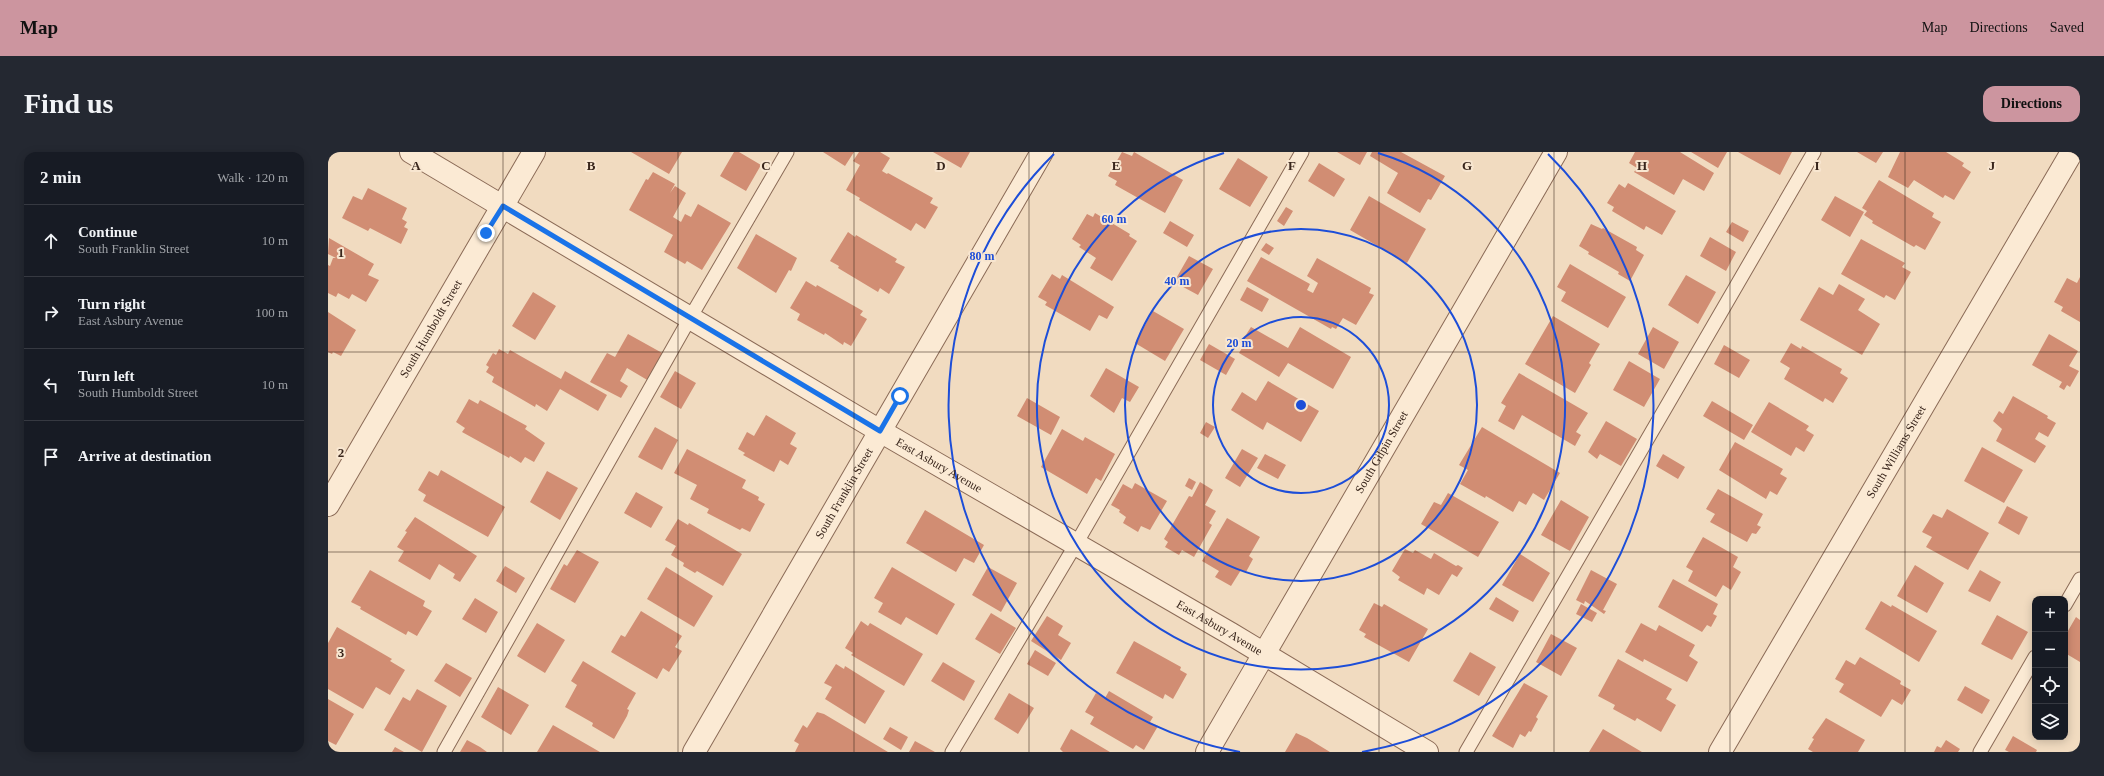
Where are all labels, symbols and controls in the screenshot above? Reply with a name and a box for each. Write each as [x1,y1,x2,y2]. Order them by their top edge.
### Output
text: Map [20,17,58,38]
text: Map [1922,20,1947,35]
text: Directions [1969,20,2028,35]
text: Saved [2050,20,2084,35]
button: Directions [1983,86,2080,122]
text: Find us [24,88,114,119]
text: A [411,158,421,173]
text: B [587,158,596,173]
text: C [761,158,771,173]
text: D [936,158,946,173]
text: E [1112,158,1120,173]
text: F [1288,158,1296,173]
text: G [1462,158,1472,173]
text: H [1637,158,1647,173]
text: I [1814,158,1820,173]
text: J [1989,158,1996,173]
text: 2 min [40,168,81,187]
text: Walk · 120 m [217,170,288,185]
text: 60 m [1102,212,1127,226]
text: Continue [78,224,137,240]
route end [477,224,495,242]
icon: ahead [40,230,62,252]
text: 10 m [262,233,288,248]
text: South Franklin Street [78,241,189,256]
text: 1 [338,245,344,260]
text: 80 m [970,249,995,263]
text: 40 m [1165,274,1190,288]
street label: South Humboldt Street [397,277,465,380]
text: Turn right [78,296,145,312]
icon: right [40,302,62,324]
text: 100 m [255,305,288,320]
text: East Asbury Avenue [78,313,183,328]
text: 20 m [1227,336,1252,350]
text: Turn left [78,368,135,384]
icon: left [40,374,62,396]
text: 10 m [262,377,288,392]
text: South Humboldt Street [78,385,198,400]
route start [891,387,909,405]
centre of rings [1294,398,1308,412]
street label: South Williams Street [1863,402,1929,501]
street label: South Gilpin Street [1352,408,1411,496]
street label: East Asbury Avenue [894,435,985,496]
text: 2 [338,445,344,460]
street label: South Franklin Street [812,445,876,541]
icon: arrive [40,446,62,468]
text: Arrive at destination [78,448,211,464]
map controls [2032,596,2068,740]
button: + [2032,596,2068,632]
street label: East Asbury Avenue [1174,597,1265,658]
button: − [2032,632,2068,668]
text: 3 [338,645,345,660]
button: locate [2032,668,2068,704]
button: layers [2032,704,2068,740]

